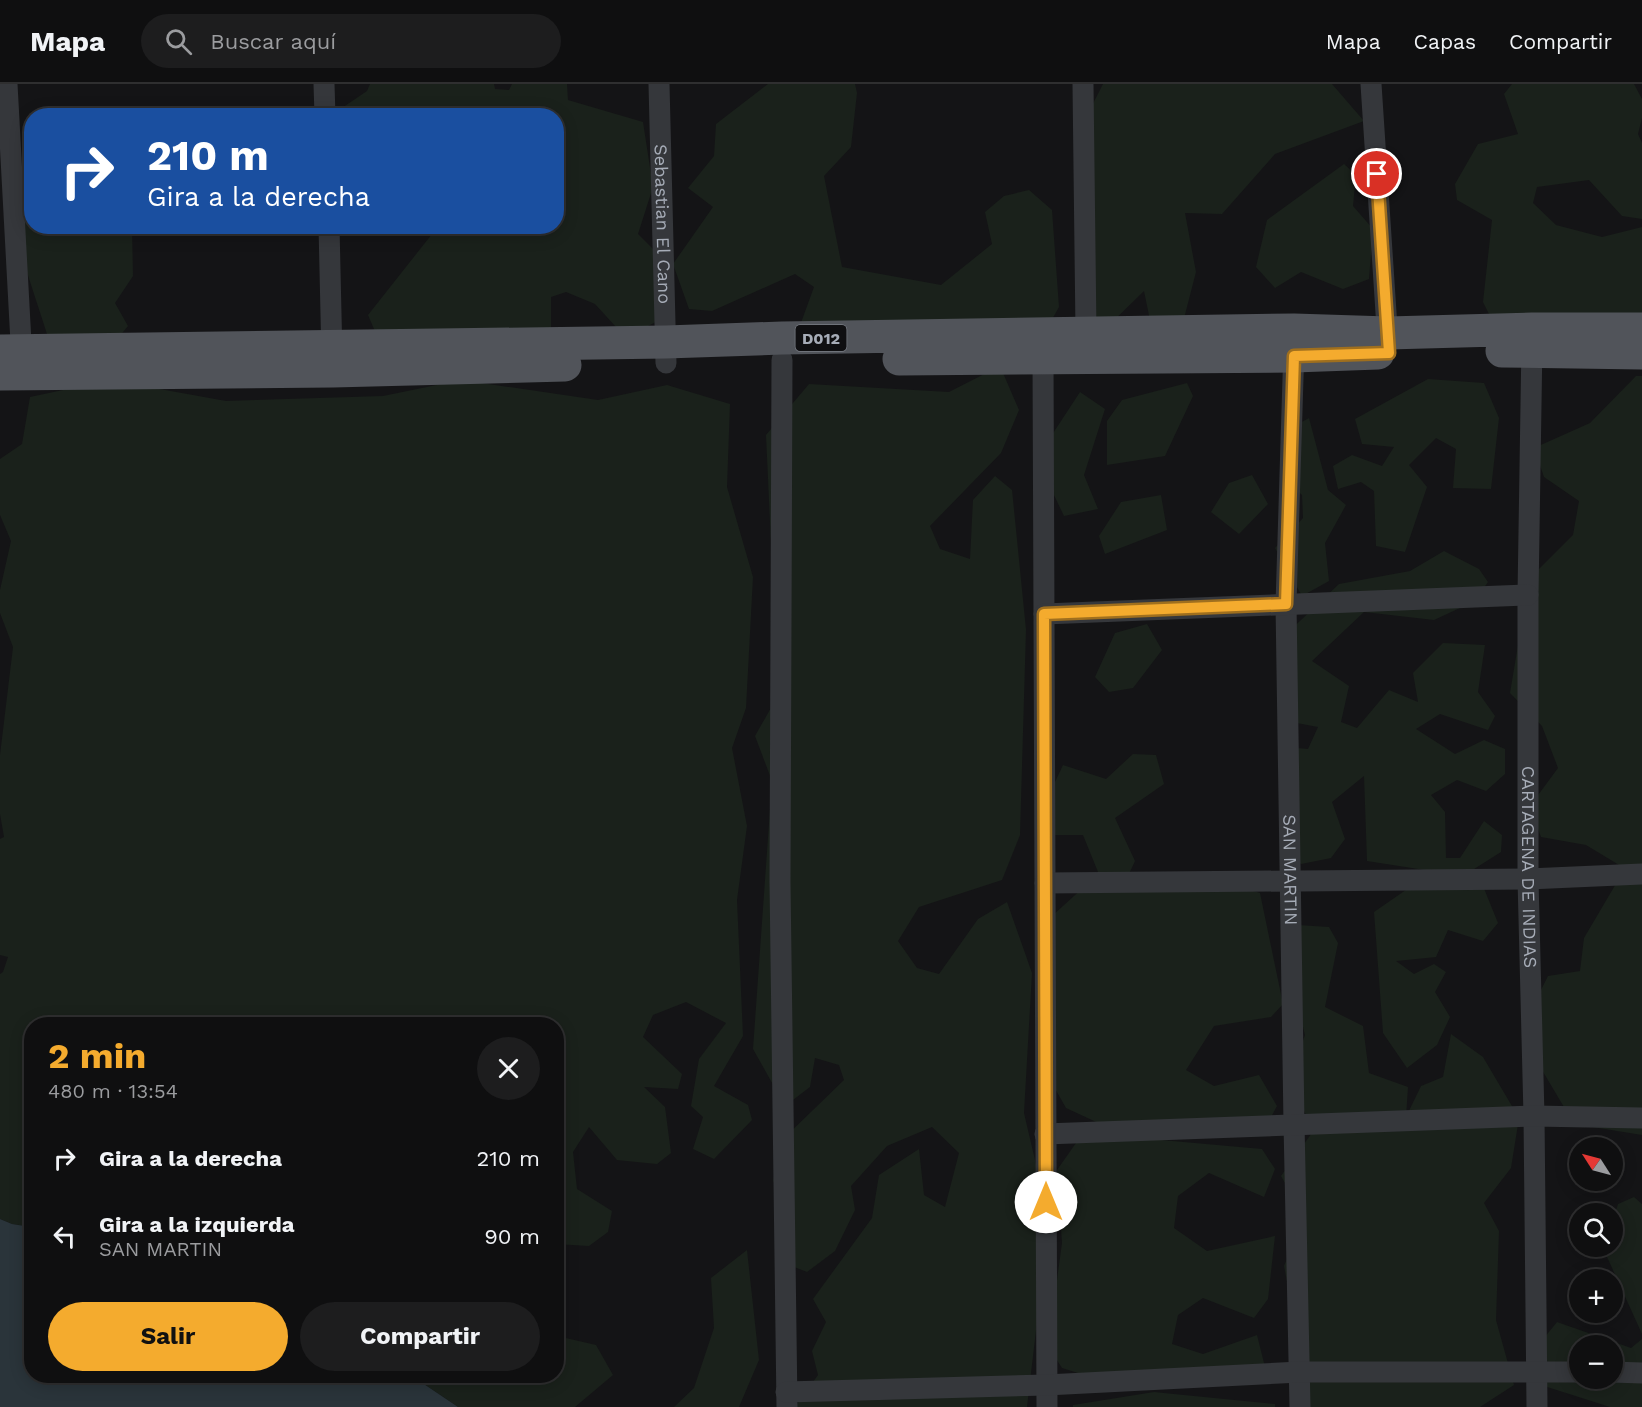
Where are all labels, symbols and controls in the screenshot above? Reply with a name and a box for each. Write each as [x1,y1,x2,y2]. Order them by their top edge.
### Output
search box [141,14,561,68]
text: Mapa [30,25,105,58]
icon: search [162,25,195,58]
text: Buscar aquí [210,29,336,54]
text: Mapa [1326,29,1381,54]
text: Capas [1414,29,1476,54]
text: Compartir [1509,29,1612,54]
text: 210 m [147,131,269,180]
icon: right [48,132,126,210]
street label: Sebastian El Cano [651,144,676,304]
pin [1351,148,1402,199]
icon: arrive [1360,157,1393,190]
text: Gira a la derecha [147,181,370,213]
road number: D012 [796,325,846,351]
street label: CARTAGENA DE INDIAS [1518,766,1541,968]
street label: SAN MARTIN [1279,814,1302,925]
text: 2 min [48,1035,146,1077]
button: close [477,1037,540,1100]
text: 480 m · 13:54 [48,1079,178,1103]
north arrow [1569,1137,1623,1191]
map controls [1569,1137,1623,1389]
icon: right [48,1142,81,1175]
text: Gira a la derecha [99,1146,282,1171]
text: 210 m [476,1146,540,1171]
position arrow [1014,1170,1078,1234]
button: search [1569,1203,1623,1257]
text: Gira a la izquierda [99,1212,295,1237]
icon: left [48,1220,81,1253]
text: 90 m [484,1224,540,1249]
text: SAN MARTIN [99,1237,222,1261]
button: + [1569,1269,1623,1323]
button: Salir [48,1302,288,1371]
button: Compartir [300,1302,540,1371]
button: − [1569,1335,1623,1389]

